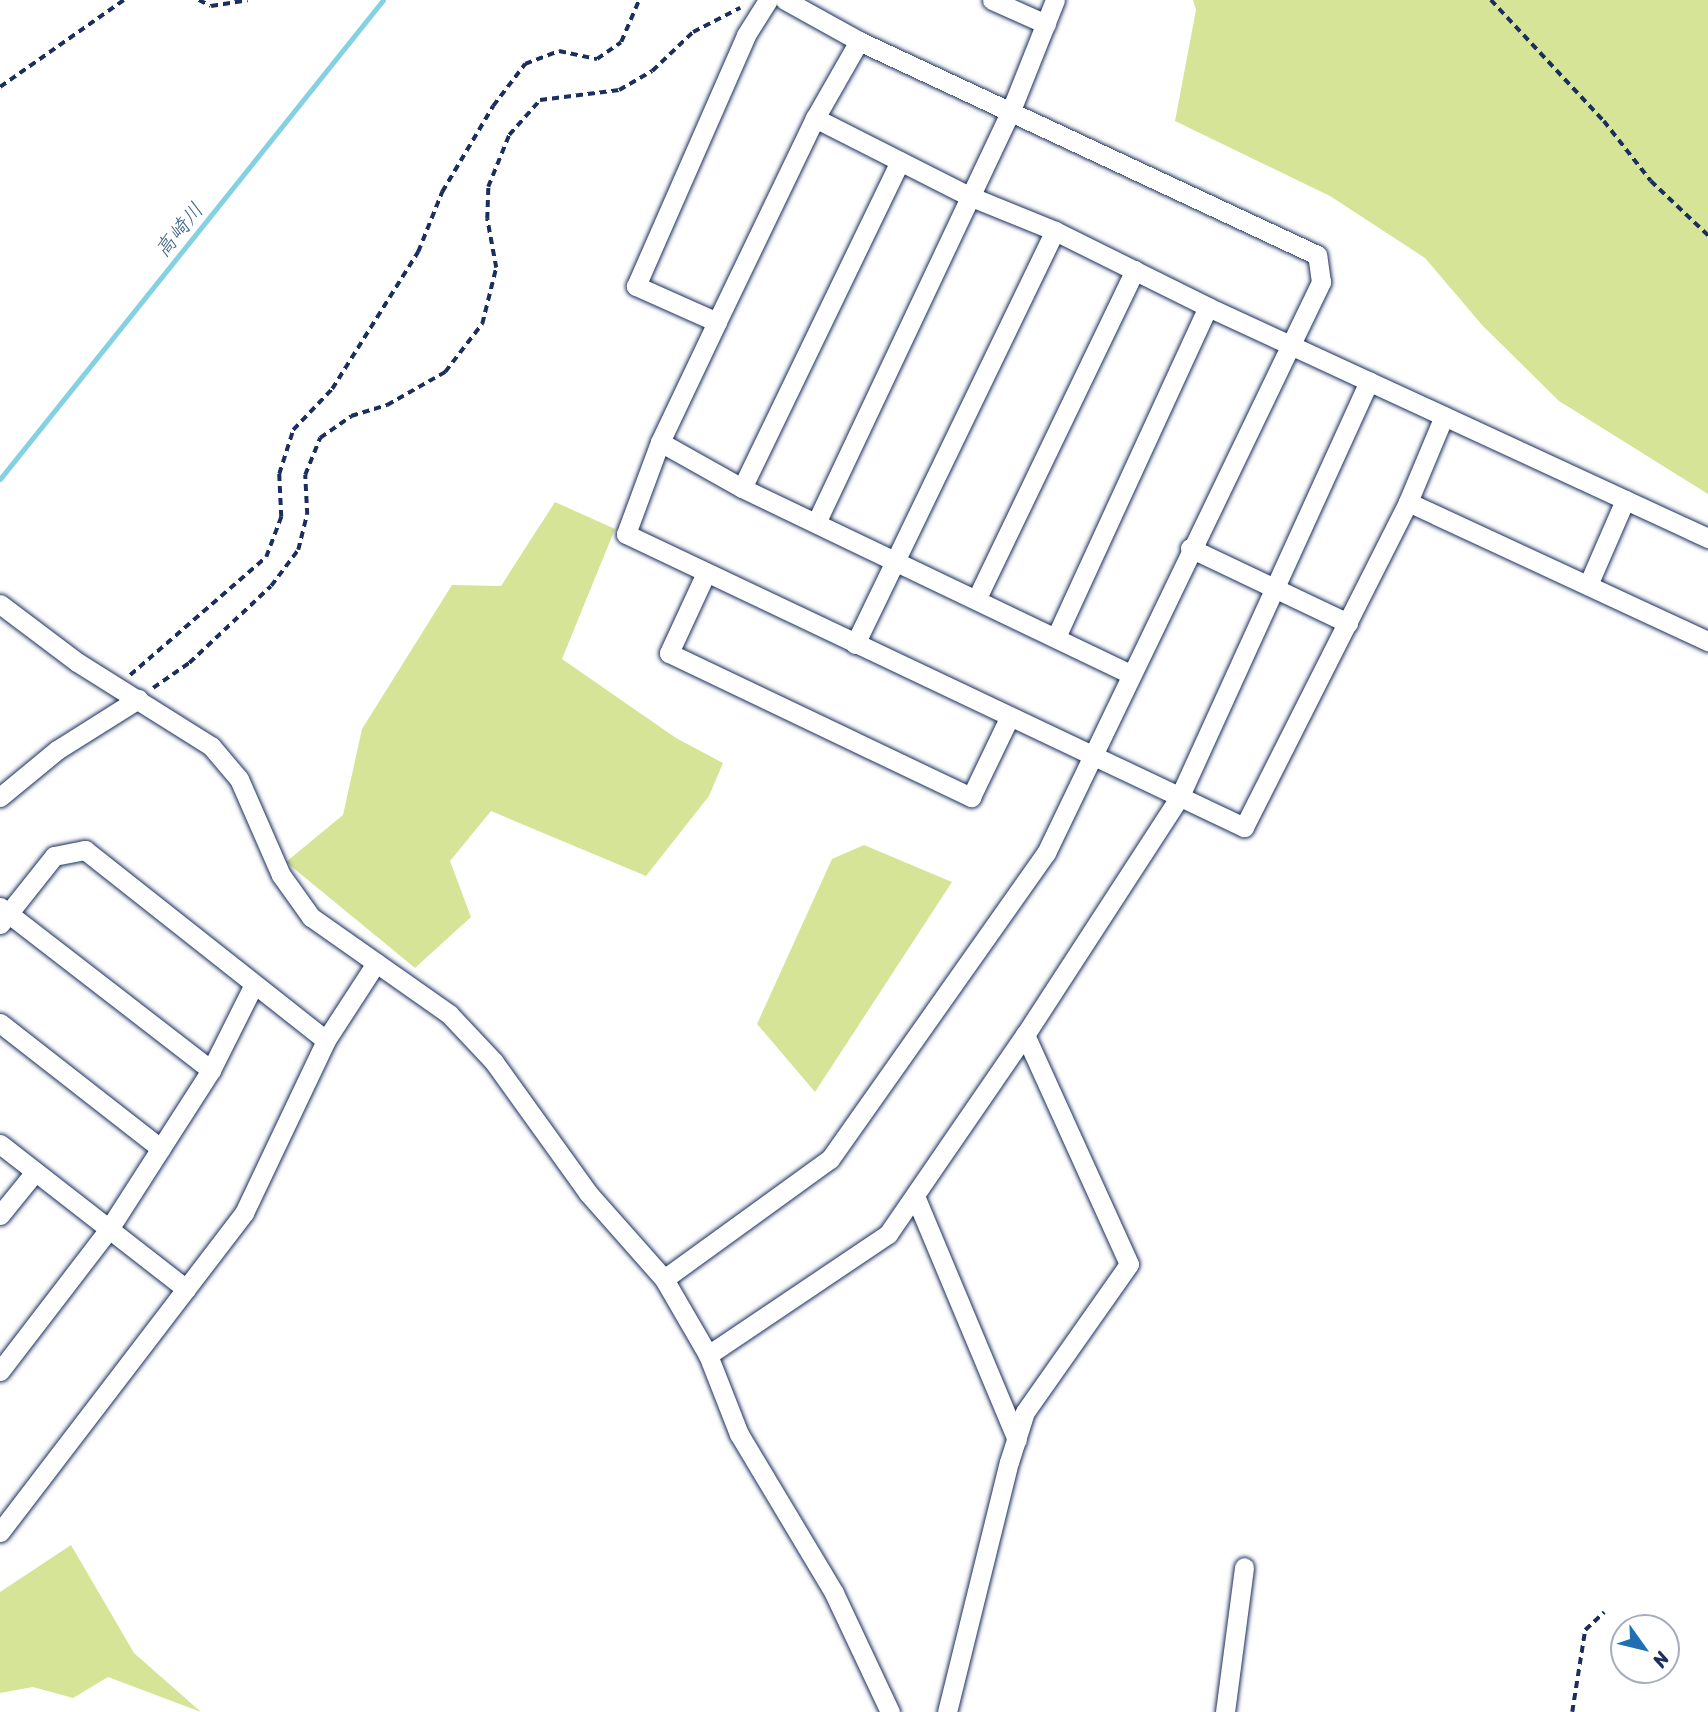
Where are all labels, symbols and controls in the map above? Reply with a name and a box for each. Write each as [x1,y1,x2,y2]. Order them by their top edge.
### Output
water label: 高崎川 [149,198,209,262]
north arrow [1610,1614,1680,1684]
text: N [1644,1645,1679,1675]

